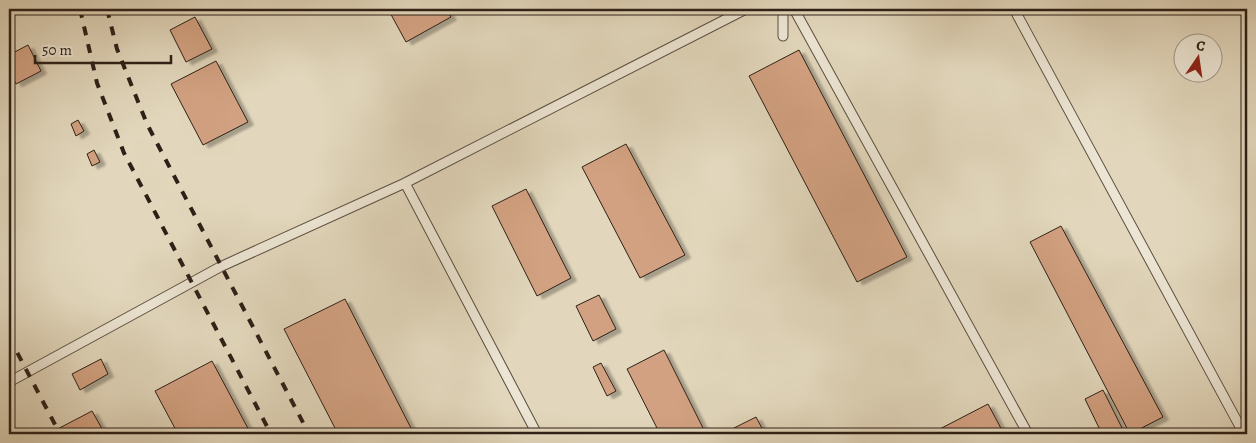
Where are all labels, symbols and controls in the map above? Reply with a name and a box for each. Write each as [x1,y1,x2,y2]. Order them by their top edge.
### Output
scale bar [35,32,171,64]
north arrow [1174,32,1224,82]
text: С [1194,36,1208,56]
text: 50 m [42,40,72,60]

